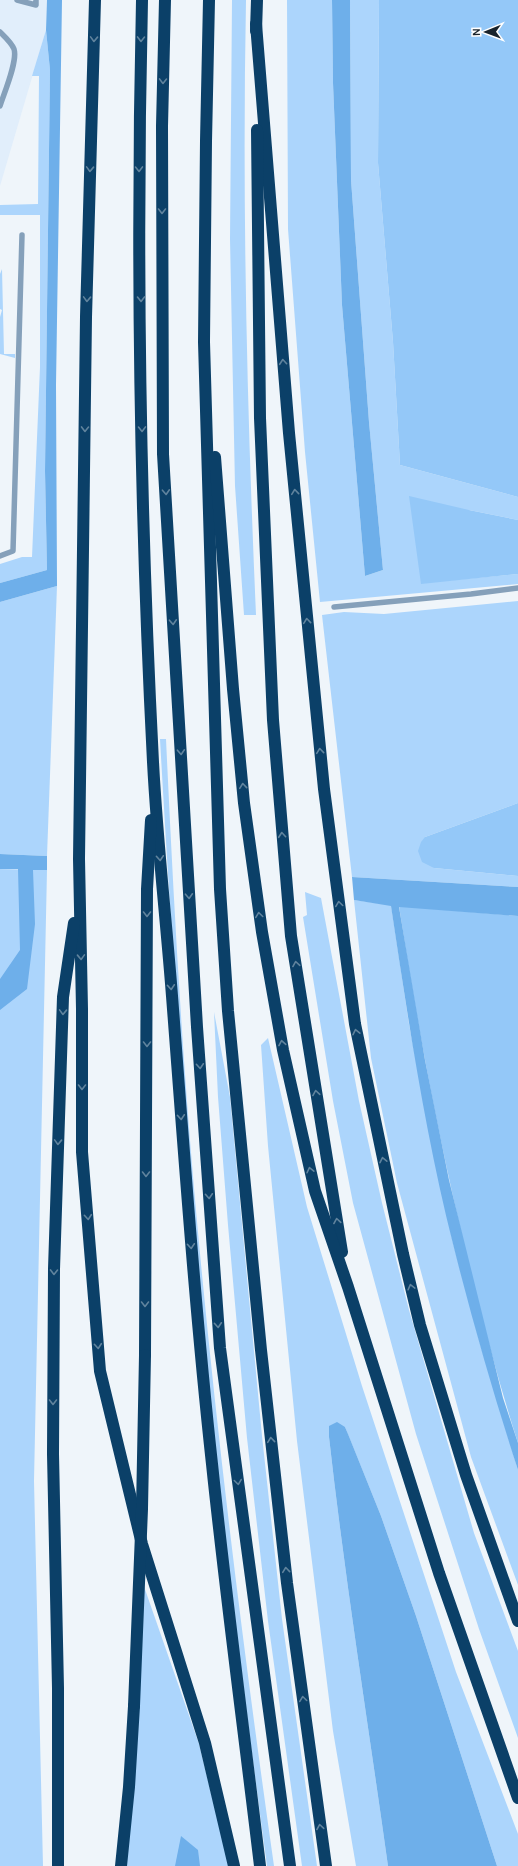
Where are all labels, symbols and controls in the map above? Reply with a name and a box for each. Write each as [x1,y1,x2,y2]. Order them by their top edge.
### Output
north arrow [466,12,506,52]
text: N [470,28,483,36]
one-way arrow [90,36,98,42]
one-way arrow [137,36,145,42]
one-way arrow [159,78,167,84]
one-way arrow [86,166,94,172]
one-way arrow [135,166,144,172]
one-way arrow [158,208,166,214]
one-way arrow [83,296,91,302]
one-way arrow [137,296,145,302]
one-way arrow [279,359,288,365]
one-way arrow [81,426,89,432]
one-way arrow [138,426,146,432]
one-way arrow [161,489,170,495]
one-way arrow [290,489,299,495]
one-way arrow [303,618,312,624]
one-way arrow [169,619,178,625]
one-way arrow [316,748,325,754]
one-way arrow [176,749,185,755]
one-way arrow [238,783,247,789]
one-way arrow [278,832,287,838]
one-way arrow [155,855,164,861]
one-way arrow [184,893,193,899]
one-way arrow [335,901,344,907]
one-way arrow [143,911,151,917]
one-way arrow [255,912,264,918]
one-way arrow [77,954,85,960]
one-way arrow [292,961,301,967]
one-way arrow [167,984,176,990]
one-way arrow [59,1009,67,1015]
one-way arrow [353,1029,361,1036]
one-way arrow [278,1040,286,1046]
one-way arrow [143,1041,151,1047]
one-way arrow [195,1063,204,1069]
one-way arrow [78,1084,86,1090]
one-way arrow [312,1089,321,1096]
one-way arrow [177,1114,186,1120]
one-way arrow [54,1139,63,1145]
one-way arrow [380,1157,388,1163]
one-way arrow [307,1167,315,1173]
one-way arrow [142,1171,150,1177]
one-way arrow [204,1193,213,1199]
one-way arrow [83,1214,92,1220]
one-way arrow [333,1218,342,1224]
one-way arrow [187,1243,196,1249]
one-way arrow [50,1269,58,1275]
one-way arrow [407,1283,416,1290]
one-way arrow [141,1301,149,1307]
one-way arrow [214,1322,222,1328]
one-way arrow [94,1343,103,1349]
one-way arrow [49,1399,57,1405]
one-way arrow [267,1437,276,1444]
one-way arrow [233,1479,242,1485]
one-way arrow [282,1567,291,1573]
one-way arrow [298,1696,307,1702]
one-way arrow [316,1824,325,1831]

